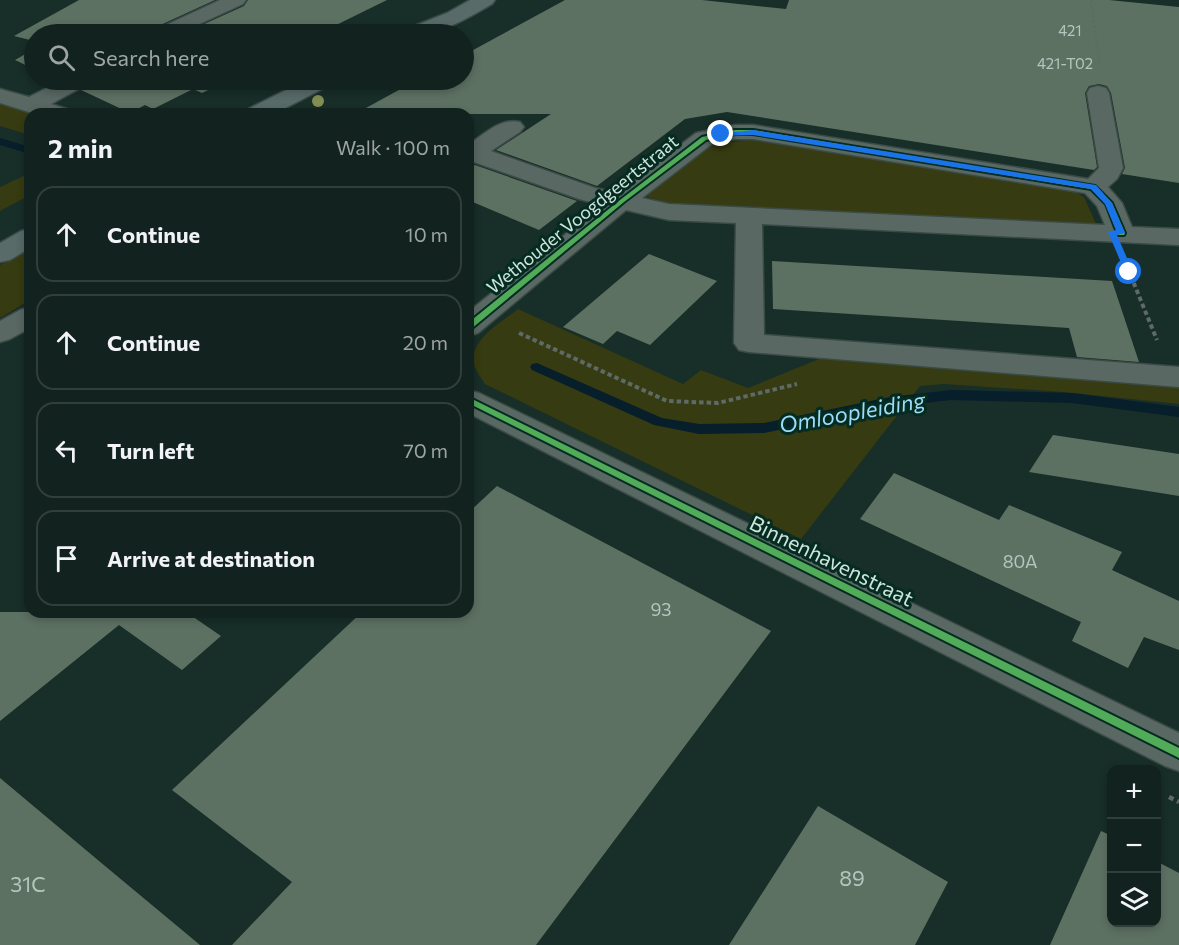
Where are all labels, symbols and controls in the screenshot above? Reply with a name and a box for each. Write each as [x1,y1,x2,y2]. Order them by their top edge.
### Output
house number: 421 [1058,21,1082,39]
search box [24,24,474,90]
icon: search [45,41,78,74]
text: Search here [93,44,209,71]
house number: 421-T02 [1037,54,1093,72]
route end [707,120,733,146]
street label: Wethouder Voogdgeertstraat [482,130,682,298]
text: 2 min [48,132,113,163]
text: Walk · 100 m [336,135,450,159]
icon: ahead [50,218,83,251]
text: Continue [107,221,200,248]
text: 10 m [405,222,448,246]
route start [1115,258,1141,284]
icon: ahead [50,326,83,359]
text: Continue [107,329,200,356]
text: 20 m [403,330,448,354]
water label: Omloopleiding [777,386,928,438]
icon: left [50,434,83,467]
text: Turn left [107,437,194,464]
text: 70 m [403,438,448,462]
street label: Binnenhavenstraat [746,509,918,611]
icon: arrive [50,542,83,575]
text: Arrive at destination [107,545,315,572]
house number: 80A [1003,550,1037,572]
house number: 93 [650,598,672,620]
map controls [1107,765,1161,927]
button: + [1107,765,1161,819]
button: − [1107,819,1161,873]
house number: 89 [839,865,865,890]
house number: 31C [10,871,46,896]
button: layers [1107,873,1161,927]

